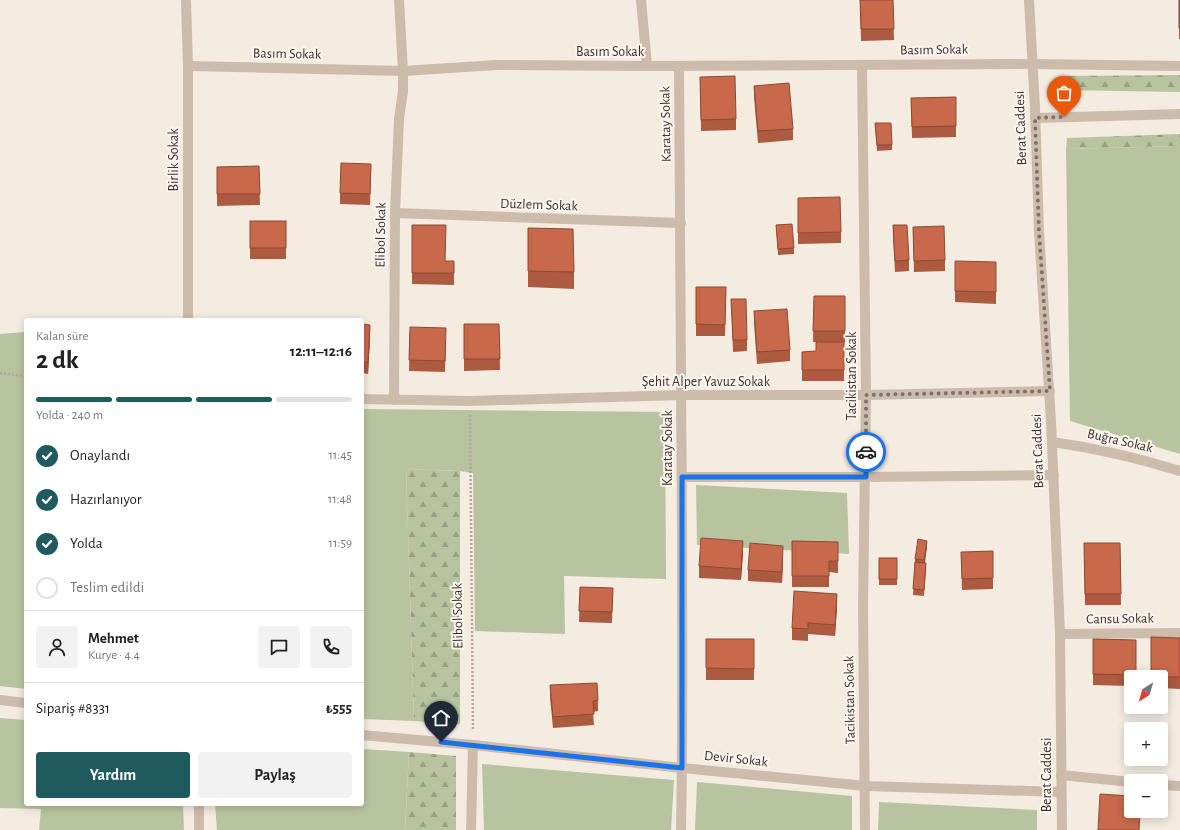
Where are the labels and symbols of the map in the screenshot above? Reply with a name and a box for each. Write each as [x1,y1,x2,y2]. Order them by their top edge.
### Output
street label: Basım Sokak [900,42,969,58]
street label: Basım Sokak [576,45,645,59]
street label: Basım Sokak [253,46,322,62]
pin [1047,76,1081,117]
street label: Karatay Sokak [658,85,674,162]
street label: Berat Caddesi [1013,90,1029,166]
street label: Birlik Sokak [167,128,181,192]
street label: Düzlem Sokak [500,197,579,213]
street label: Elibol Sokak [373,201,389,268]
street label: Tacikistan Sokak [845,331,859,420]
street label: Şehit Alper Yavuz Sokak [642,375,771,389]
street label: Karatay Sokak [661,409,675,486]
street label: Berat Caddesi [1030,413,1046,489]
street label: Buğra Sokak [1086,427,1155,455]
courier [846,432,886,472]
street label: Elibol Sokak [450,582,466,649]
street label: Cansu Sokak [1086,611,1155,627]
street label: Tacikistan Sokak [842,655,858,744]
north arrow [1124,670,1168,714]
pin [424,701,458,742]
street label: Berat Caddesi [1040,738,1054,812]
street label: Devir Sokak [704,749,769,769]

